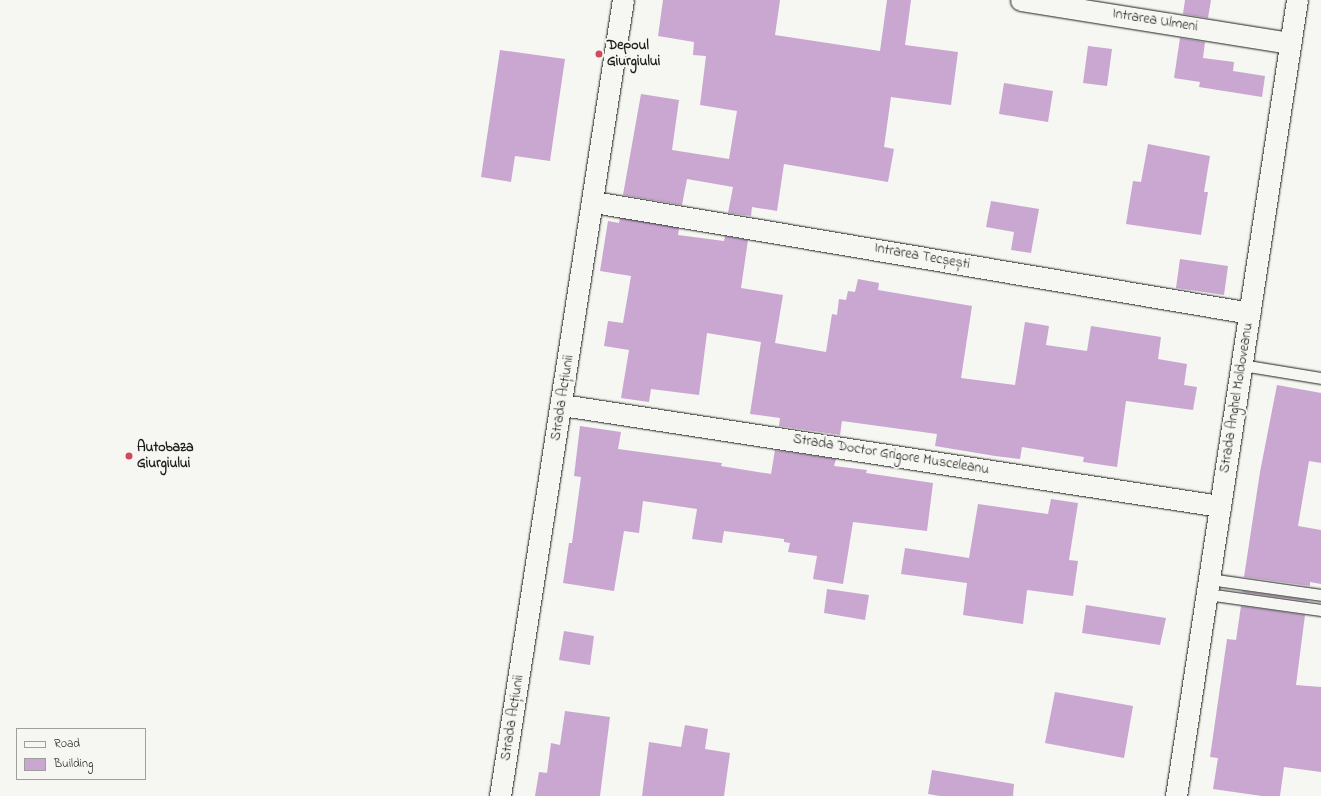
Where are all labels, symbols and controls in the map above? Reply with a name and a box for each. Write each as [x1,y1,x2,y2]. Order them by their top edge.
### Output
street label: Intrarea Ulmeni [1111,6,1199,36]
place label: Depoul Giurgiului [607,38,660,70]
marker: Depoul Giurgiului [594,49,604,59]
street label: Intrarea Tecșești [873,240,971,274]
street label: Strada Anghel Moldoveanu [1217,322,1257,474]
street label: Strada Acțiunii [548,354,578,442]
street label: Strada Doctor Grigore Musceleanu [792,431,990,479]
place label: Autobaza Giurgiului [137,440,194,472]
marker: Autobaza Giurgiului [124,451,134,461]
street label: Strada Acțiunii [498,674,528,762]
legend [16,728,146,780]
text: Road [54,735,80,753]
text: Building [54,755,93,773]

